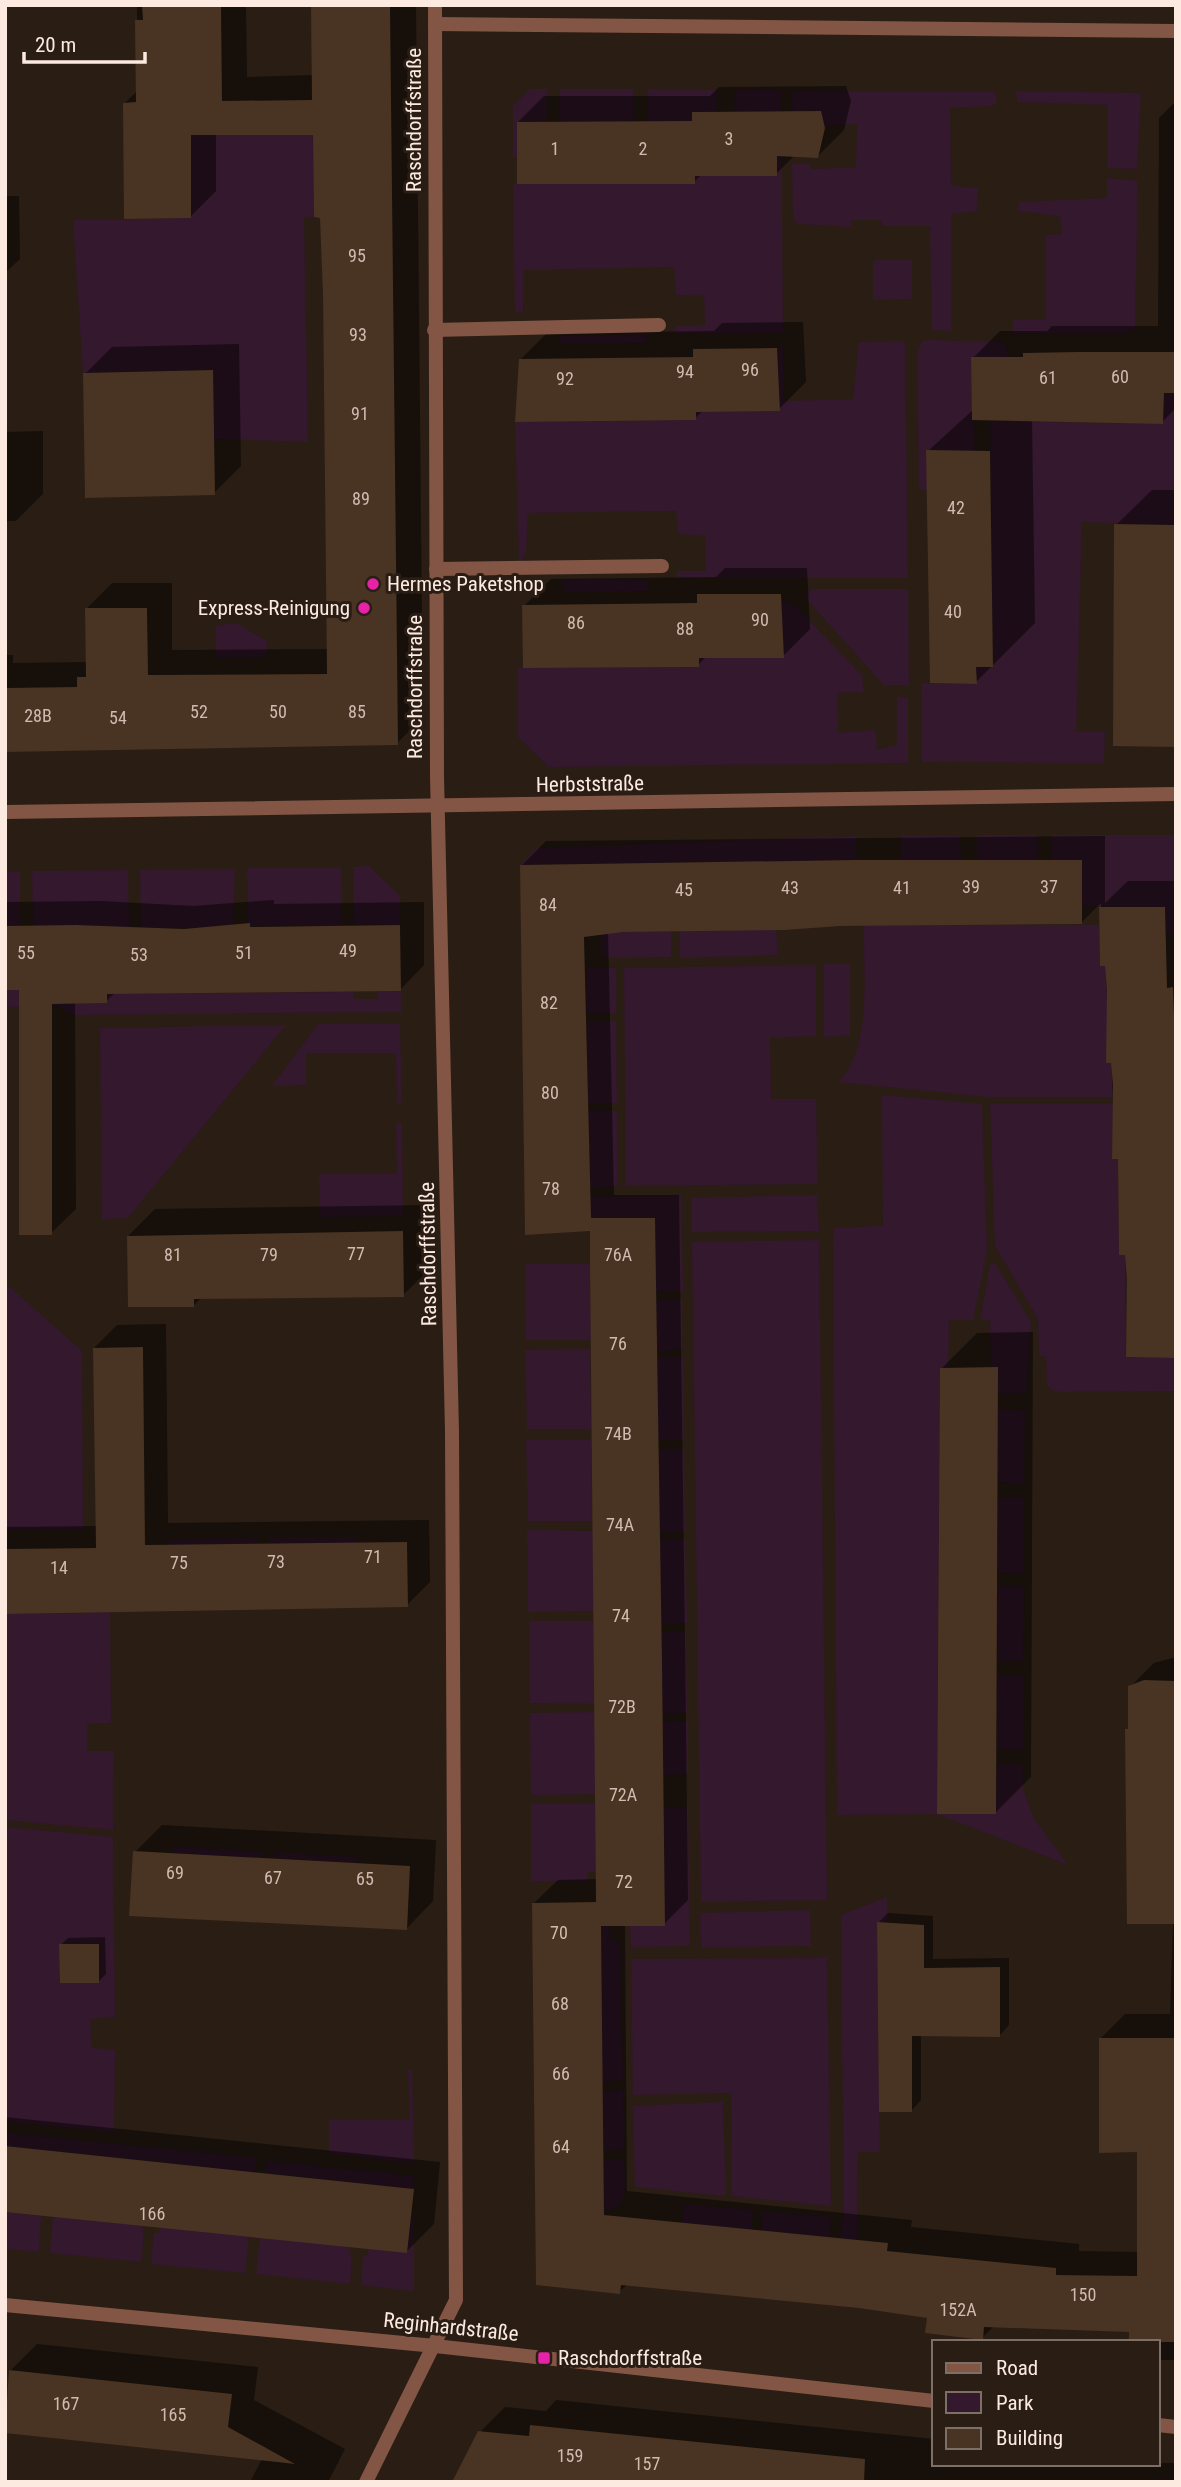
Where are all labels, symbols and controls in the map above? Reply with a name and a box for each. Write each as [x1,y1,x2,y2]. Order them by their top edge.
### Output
scale bar [24,21,145,65]
text: 20 m [35,33,76,57]
street label: Raschdorffstraße [402,48,426,192]
house number: 3 [725,128,733,149]
house number: 1 [551,138,559,159]
house number: 2 [639,138,648,159]
house number: 95 [348,245,366,266]
house number: 93 [349,324,367,345]
house number: 96 [741,359,759,380]
house number: 94 [676,361,694,382]
house number: 60 [1111,366,1129,387]
house number: 61 [1039,367,1057,388]
house number: 92 [556,368,574,389]
house number: 91 [351,403,369,424]
house number: 89 [352,488,370,509]
house number: 42 [947,497,965,518]
place label: Hermes Paketshop [387,572,544,596]
marker: Hermes Paketshop [365,576,381,592]
place label: Express-Reinigung [198,596,350,620]
marker: Express-Reinigung [356,600,372,616]
house number: 40 [944,601,962,622]
house number: 90 [751,609,769,630]
house number: 86 [567,612,585,633]
street label: Raschdorffstraße [403,615,427,759]
house number: 88 [676,618,694,639]
house number: 52 [190,701,208,722]
house number: 50 [269,701,287,722]
house number: 85 [348,701,366,722]
house number: 28B [24,705,52,726]
house number: 54 [109,707,127,728]
street label: Herbststraße [536,771,644,797]
house number: 39 [962,876,980,897]
house number: 37 [1040,876,1058,897]
house number: 43 [781,877,799,898]
house number: 41 [893,877,911,898]
house number: 45 [675,879,693,900]
house number: 84 [539,894,557,915]
house number: 49 [339,940,357,961]
house number: 55 [17,942,35,963]
house number: 51 [235,942,253,963]
house number: 53 [130,944,148,965]
house number: 82 [540,992,558,1013]
house number: 80 [541,1082,559,1103]
house number: 78 [542,1178,560,1199]
street label: Raschdorffstraße [415,1182,441,1326]
house number: 77 [347,1243,365,1264]
house number: 81 [164,1244,182,1265]
house number: 79 [260,1244,278,1265]
house number: 76A [604,1244,633,1265]
house number: 76 [609,1333,627,1354]
house number: 74B [604,1423,632,1444]
house number: 74A [606,1514,635,1535]
house number: 71 [364,1546,382,1567]
house number: 73 [267,1551,285,1572]
house number: 75 [170,1552,188,1573]
house number: 14 [50,1557,68,1578]
house number: 74 [612,1605,630,1626]
house number: 72B [608,1696,636,1717]
house number: 72A [609,1784,638,1805]
house number: 69 [166,1862,184,1883]
house number: 67 [264,1867,282,1888]
house number: 65 [356,1868,374,1889]
house number: 72 [615,1871,633,1892]
house number: 70 [550,1922,568,1943]
house number: 68 [551,1993,569,2014]
house number: 66 [552,2063,570,2084]
house number: 64 [552,2136,570,2157]
house number: 166 [139,2203,165,2224]
house number: 150 [1070,2284,1096,2305]
house number: 152A [939,2299,977,2320]
street label: Reginhardstraße [382,2308,520,2346]
legend [932,2340,1160,2466]
place label: Raschdorffstraße [558,2346,702,2370]
marker: Raschdorffstraße [536,2350,552,2366]
text: Road [996,2356,1038,2380]
text: Park [996,2391,1034,2415]
house number: 167 [53,2393,79,2414]
house number: 165 [160,2404,186,2425]
text: Building [996,2426,1063,2450]
house number: 159 [557,2445,583,2466]
house number: 157 [634,2453,660,2474]

